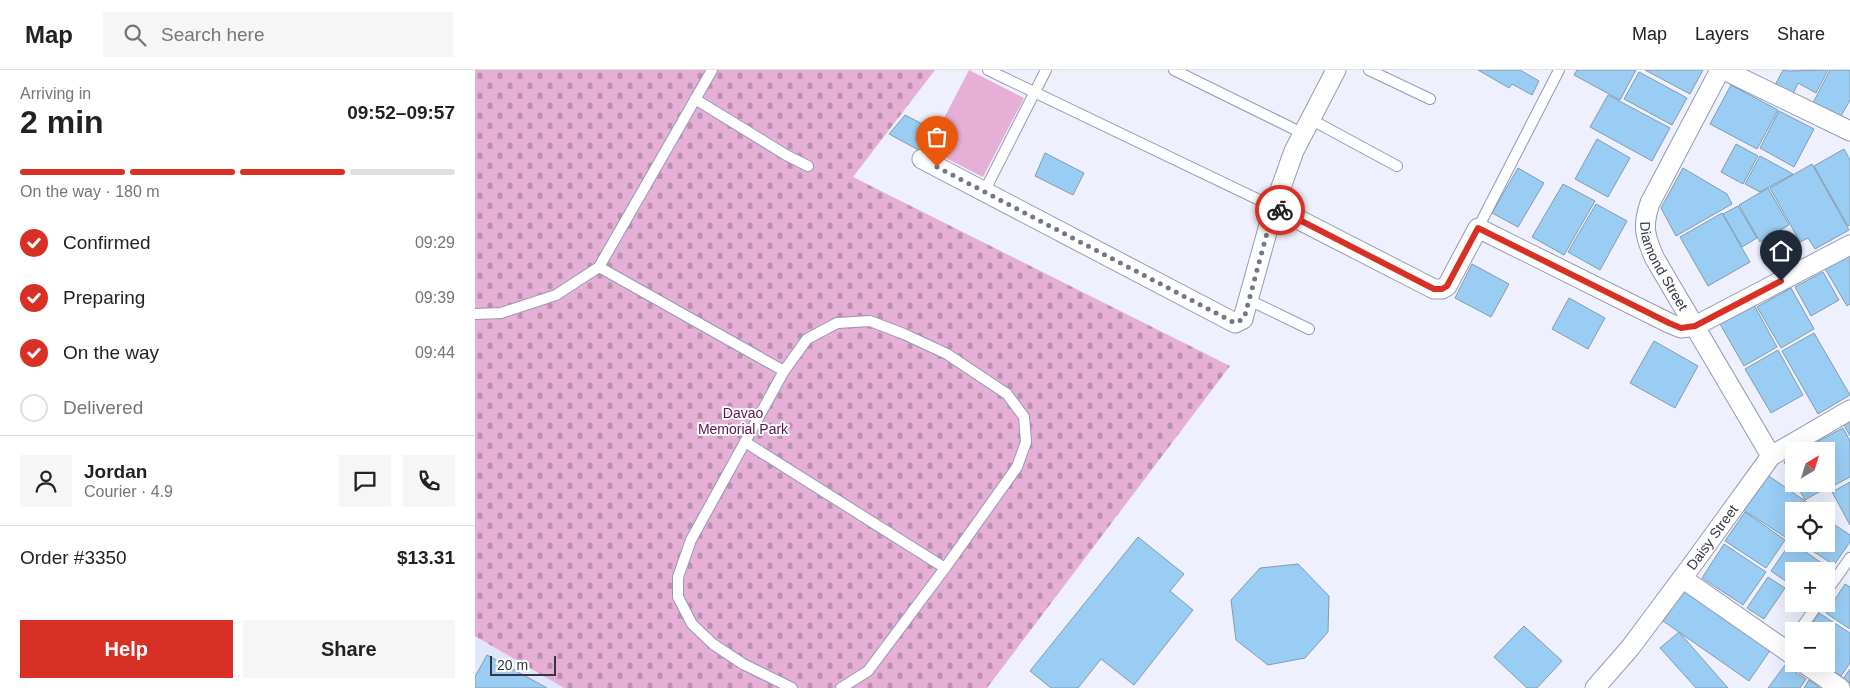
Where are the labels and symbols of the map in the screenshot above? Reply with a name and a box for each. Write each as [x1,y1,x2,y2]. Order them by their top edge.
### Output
pin [916,116,958,167]
courier [1255,185,1305,235]
street label: Diamond Street [1637,221,1691,313]
pin [1760,230,1802,281]
park label: Davao Memorial Park [698,405,789,437]
north arrow [1785,442,1835,492]
street label: Daisy Street [1683,502,1741,573]
scale bar [490,653,556,676]

